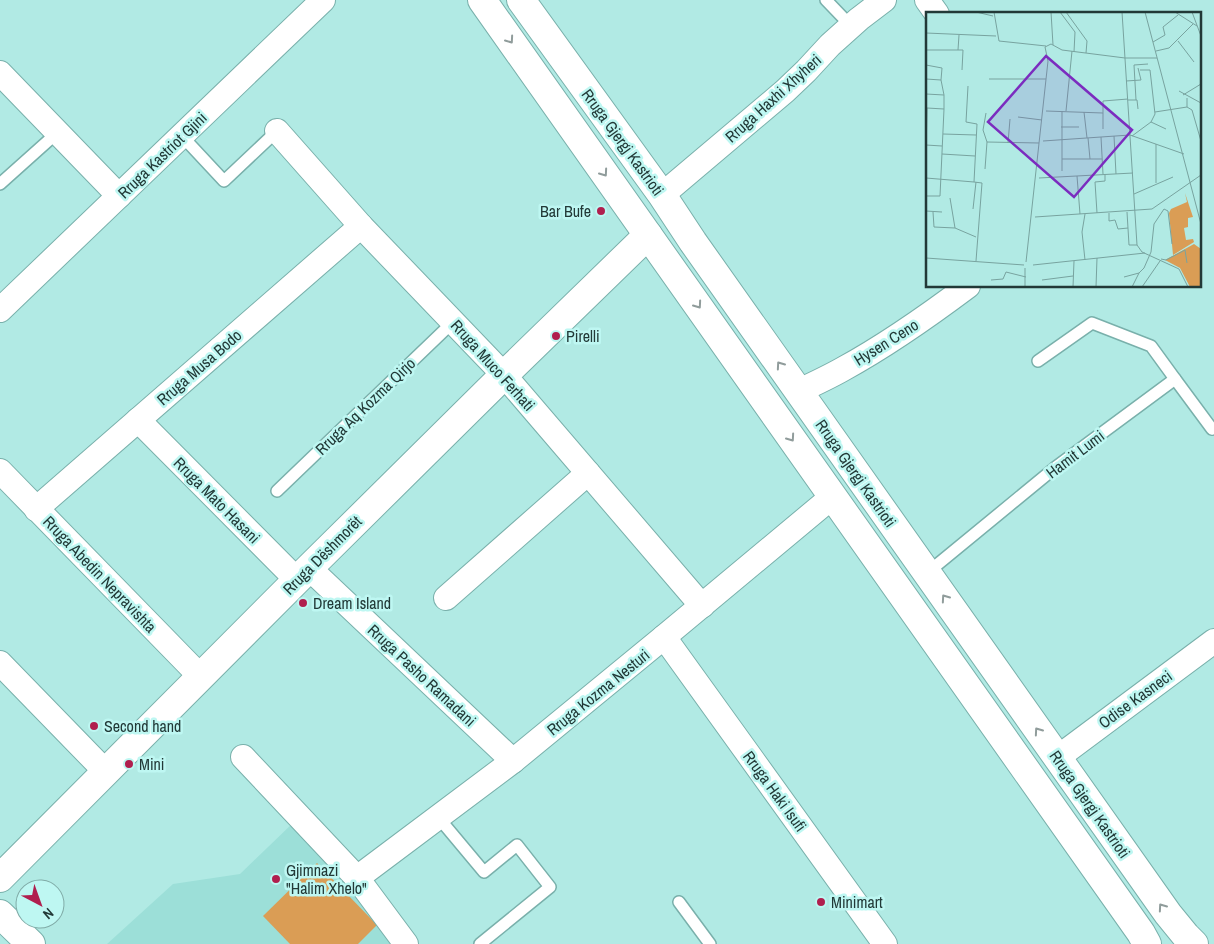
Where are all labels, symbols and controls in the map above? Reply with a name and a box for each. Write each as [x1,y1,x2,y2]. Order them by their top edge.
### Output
inset map [926,12,1202,288]
one-way arrow [504,34,513,44]
street label: Rruga Haxhi Xhyheri [720,49,826,147]
street label: Rruga Gjergj Kastrioti [577,84,669,200]
street label: Rruga Kastriot Gjini [113,107,211,203]
one-way arrow [598,167,607,176]
place label: Bar Bufe [540,200,591,222]
marker: Bar Bufe [595,205,607,217]
one-way arrow [692,299,700,308]
street label: Hysen Ceno [850,314,922,370]
street label: Rruga Muco Ferhati [446,315,540,415]
street label: Rruga Musa Bodo [152,324,246,410]
place label: Pirelli [566,325,600,347]
marker: Pirelli [550,330,562,342]
street label: Rruga Aq Kozma Qirjo [310,352,420,460]
one-way arrow [777,362,786,371]
street label: Rruga Gjergj Kastrioti [811,415,901,531]
street label: Hamit Lumi [1041,425,1109,483]
one-way arrow [785,432,794,442]
street label: Rruga Mato Hasani [169,452,265,548]
street label: Rruga Dëshmorët [278,510,367,599]
street label: Rruga Abedin Nepravishta [38,511,162,638]
place label: Dream Island [313,592,391,614]
one-way arrow [942,594,951,604]
marker: Dream Island [297,597,309,609]
street label: Rruga Pasho Ramadani [363,619,481,731]
street label: Rruga Kozma Nesturi [542,644,654,740]
street label: Odise Kasneci [1094,665,1176,733]
place label: Second hand [104,715,181,737]
marker: Second hand [88,720,100,732]
one-way arrow [1035,728,1044,737]
street label: Rruga Haki Isufi [738,746,812,836]
street label: Rruga Gjergj Kastrioti [1045,746,1135,862]
place label: Mini [139,753,165,775]
marker: Mini [123,758,135,770]
place label: Gjimnazi "Halim Xhelo" [286,859,367,899]
marker: Gjimnazi "Halim Xhelo" [270,873,282,885]
north arrow [15,879,65,929]
place label: Minimart [831,891,883,913]
marker: Minimart [815,896,827,908]
one-way arrow [1159,903,1169,912]
text: N [39,904,58,923]

